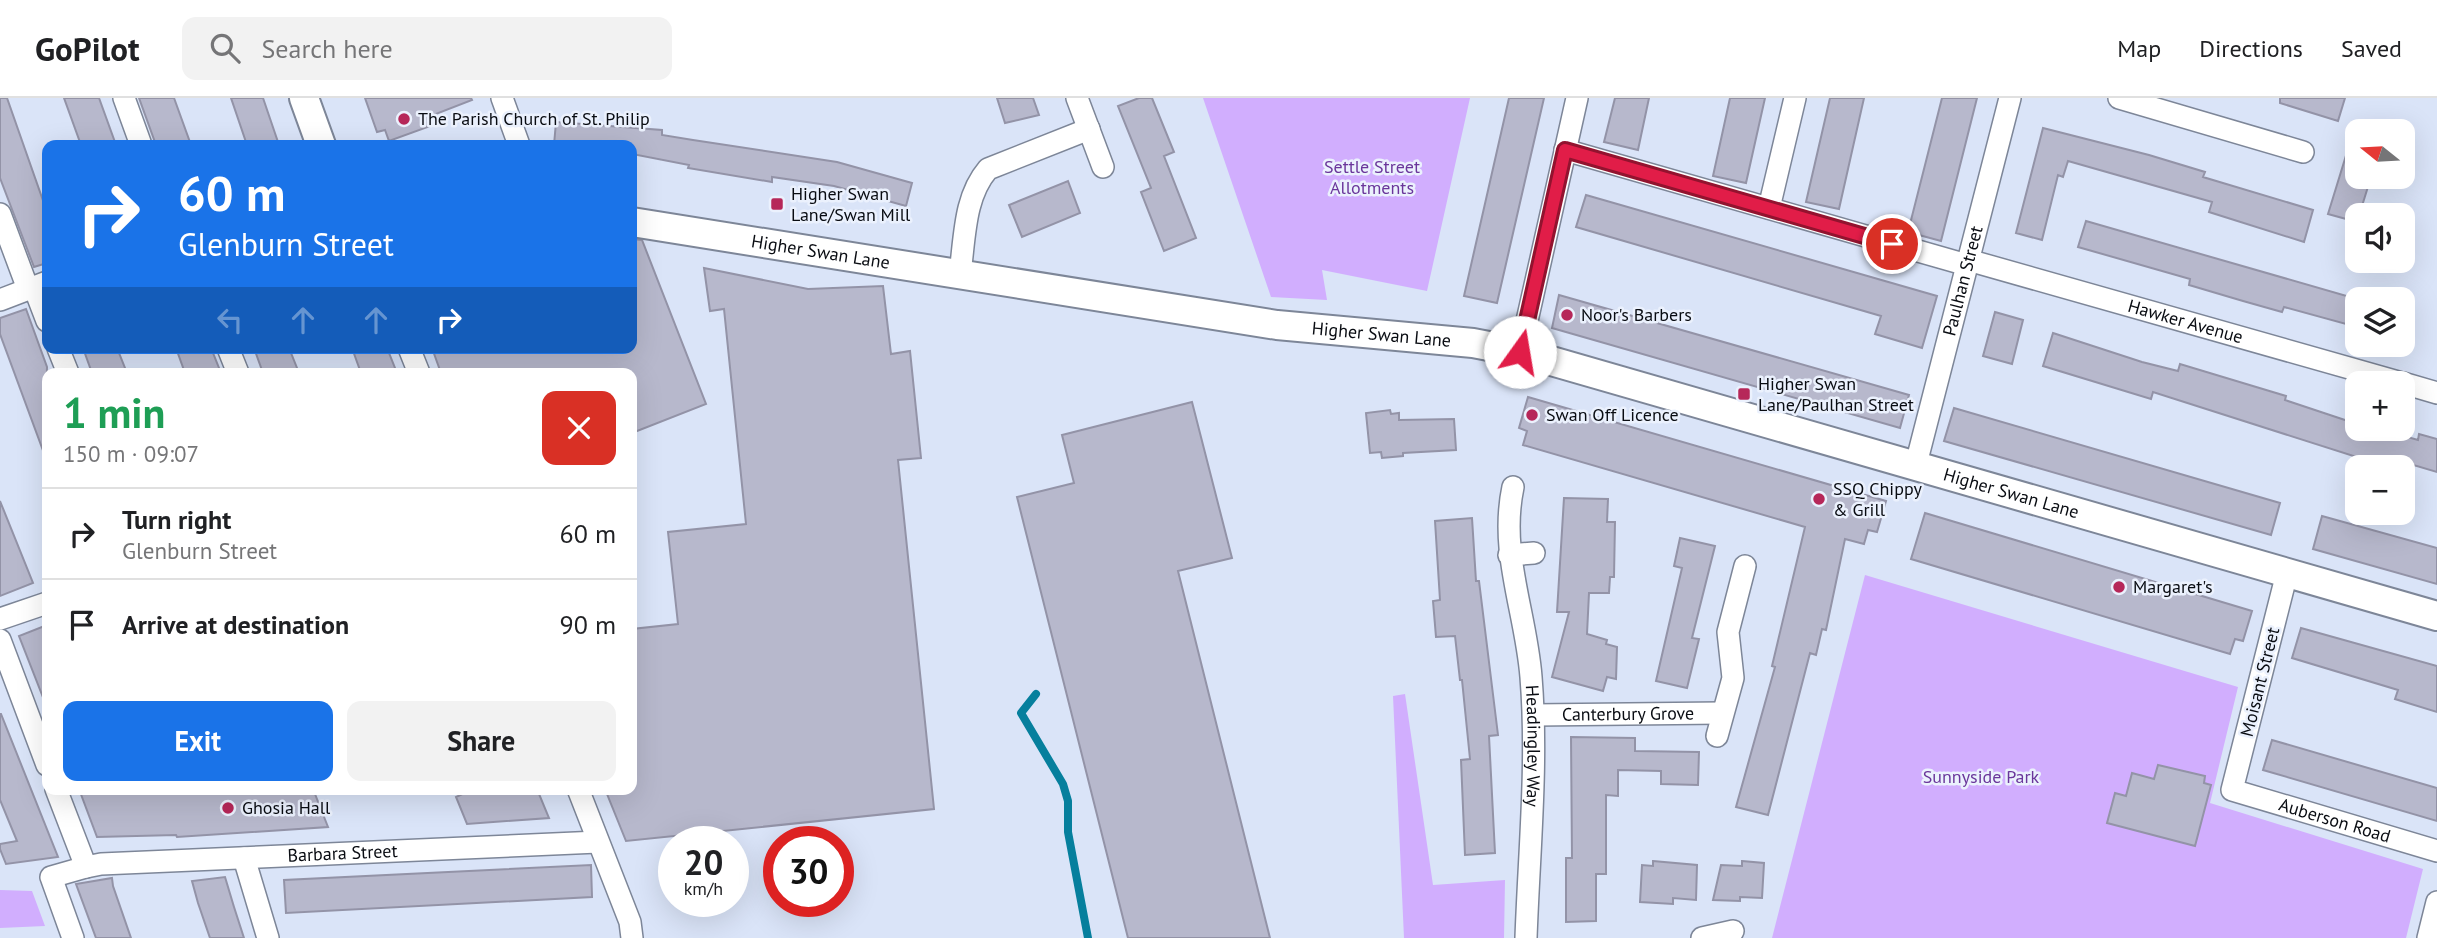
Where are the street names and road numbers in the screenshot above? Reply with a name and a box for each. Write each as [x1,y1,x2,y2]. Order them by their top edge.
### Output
street label: Paulhan Street [1937,223,1988,338]
street label: Higher Swan Lane [750,229,892,274]
street label: Hawker Avenue [2125,294,2246,348]
street label: Higher Swan Lane [1311,316,1452,352]
street label: Higher Swan Lane [1941,463,2082,523]
street label: Moisant Street [2235,625,2284,739]
street label: Headingley Way [1521,684,1546,808]
street label: Canterbury Grove [1562,701,1694,726]
street label: Auberson Road [2276,793,2393,848]
street label: Barbara Street [287,839,398,867]

